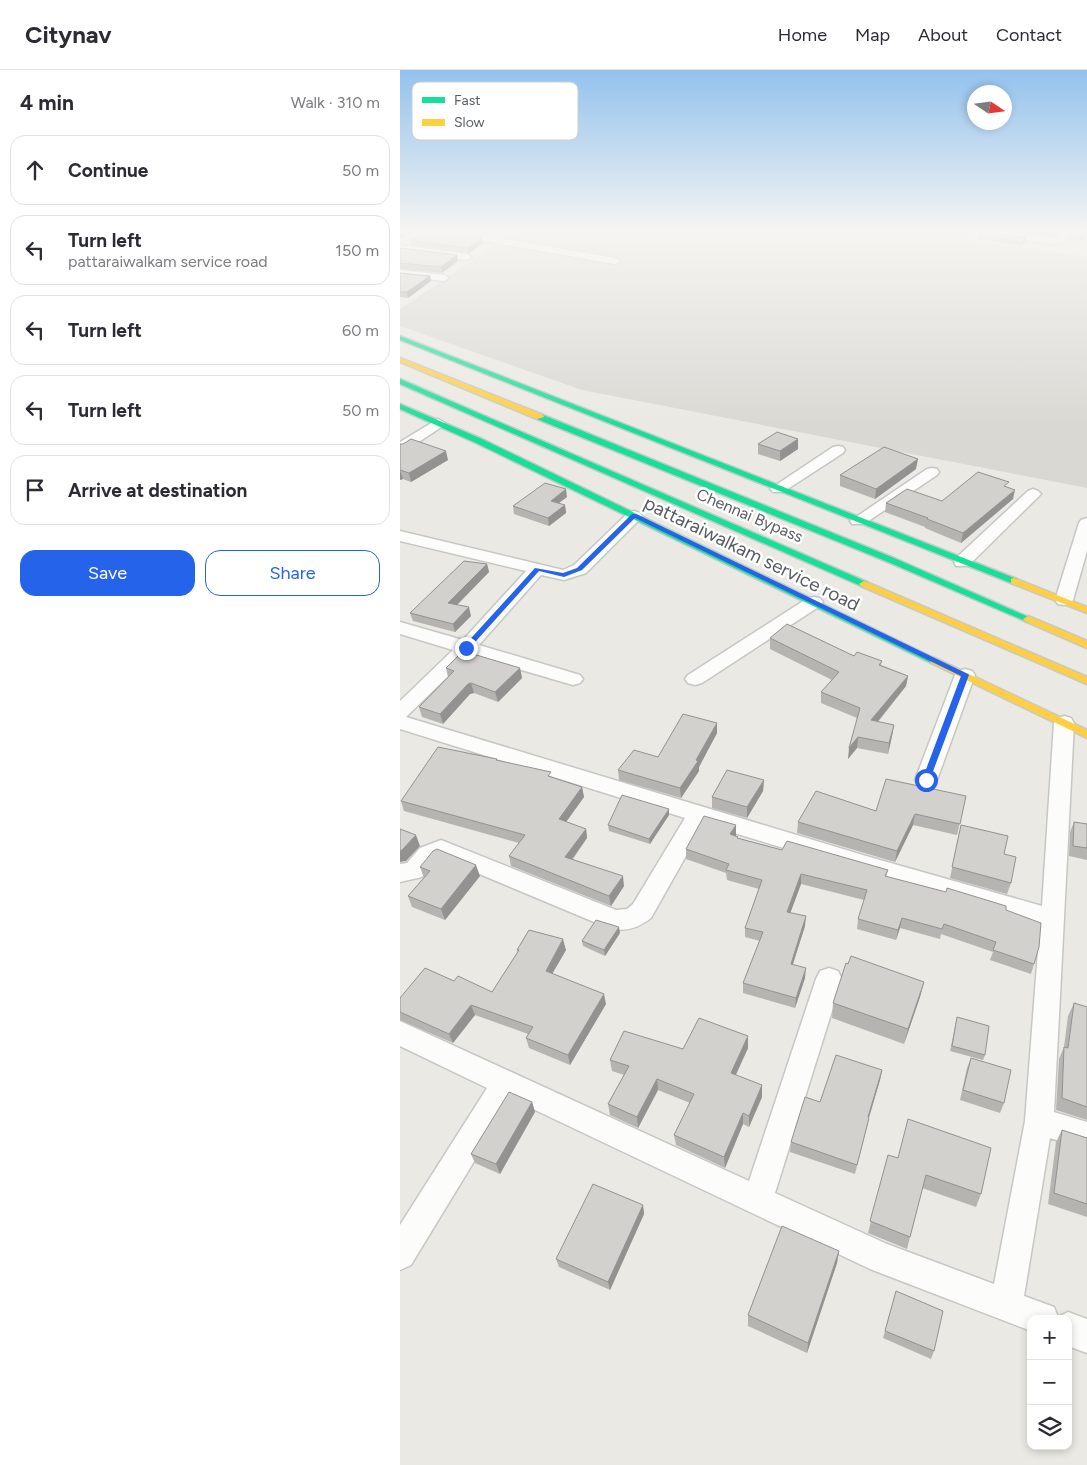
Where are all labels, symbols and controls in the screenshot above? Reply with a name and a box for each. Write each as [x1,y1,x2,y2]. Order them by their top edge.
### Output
text: Citynav [25,20,112,49]
text: Home [778,24,827,46]
text: Map [855,24,890,46]
text: About [918,24,968,46]
text: Contact [996,24,1062,46]
legend [412,82,578,140]
north arrow [967,85,1012,130]
text: 4 min [20,90,74,115]
text: Fast [454,92,480,109]
text: Walk · 310 m [291,93,380,112]
text: Slow [454,114,485,131]
icon: ahead [21,156,49,184]
text: Continue [68,159,148,182]
text: 50 m [342,161,379,180]
text: Turn left [68,229,142,252]
icon: left [21,236,49,264]
text: 150 m [335,241,379,260]
text: pattaraiwalkam service road [68,252,268,271]
icon: left [21,316,49,344]
text: Turn left [68,319,142,342]
text: 60 m [342,321,379,340]
icon: left [21,396,49,424]
text: Turn left [68,399,142,422]
text: 50 m [342,401,379,420]
icon: arrive [21,476,49,504]
text: Arrive at destination [68,479,247,502]
street label: Chennai Bypass [694,485,806,546]
street label: pattaraiwalkam service road [640,491,863,616]
button: Save [20,550,195,596]
button: Share [205,550,380,596]
route end [455,637,478,660]
route start [915,769,938,792]
map controls [1027,1315,1072,1450]
button: + [1027,1315,1072,1360]
button: − [1027,1360,1072,1405]
button: layers [1027,1405,1072,1450]

